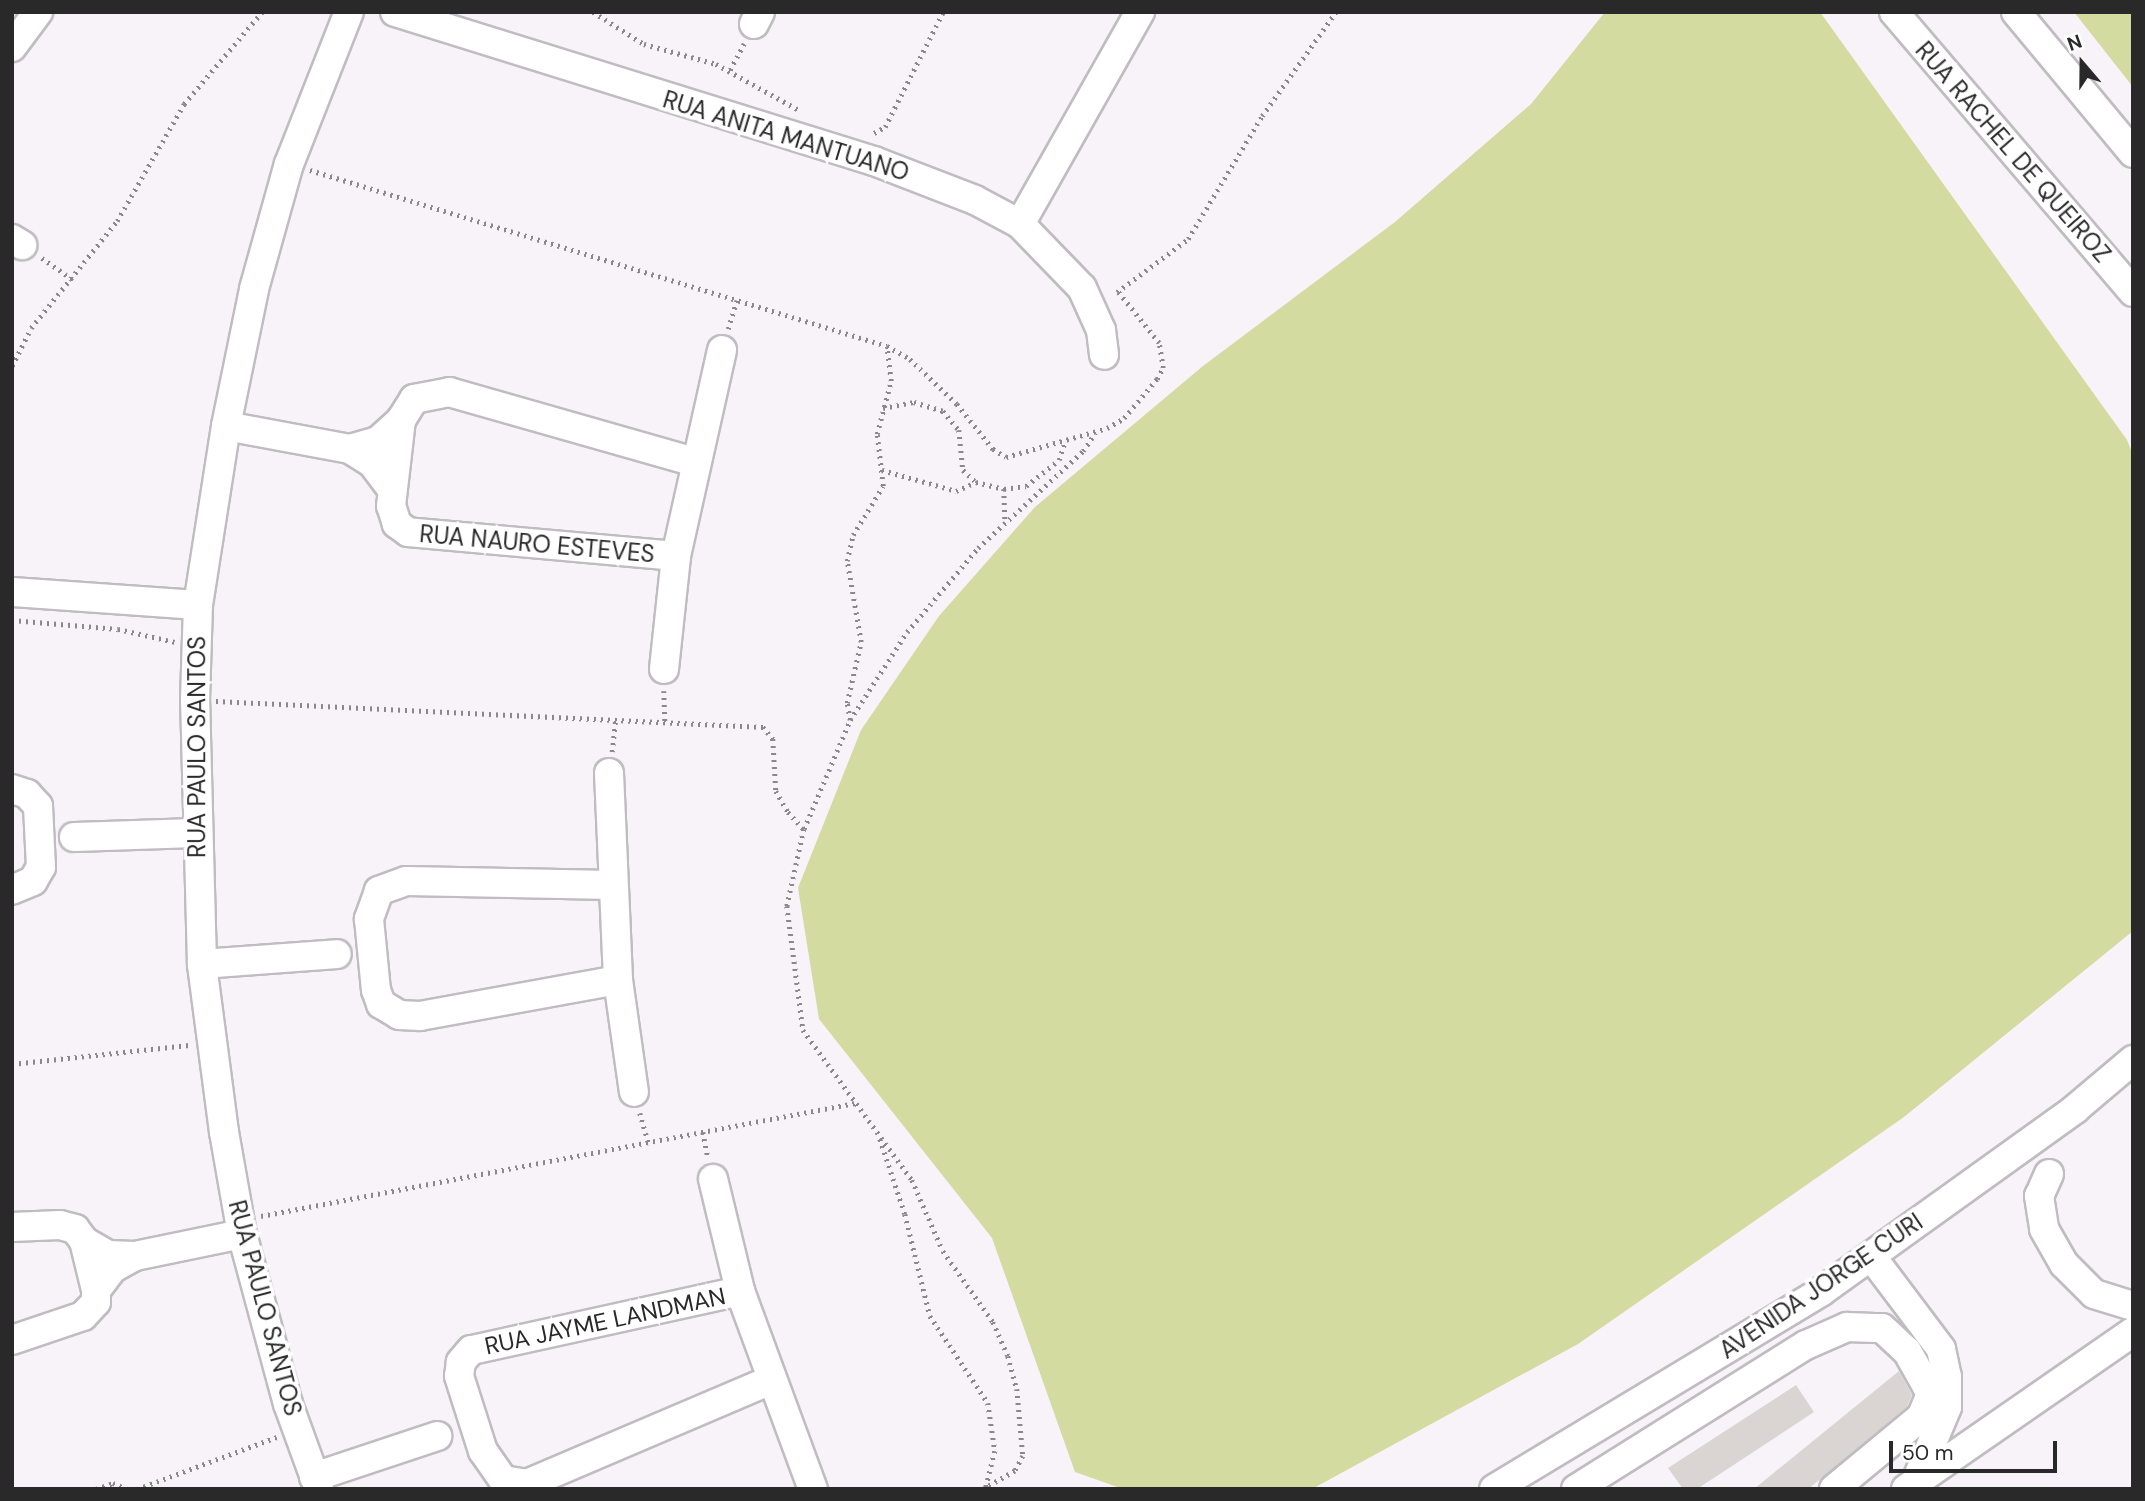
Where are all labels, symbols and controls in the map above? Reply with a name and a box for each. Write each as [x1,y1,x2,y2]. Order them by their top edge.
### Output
north arrow [2047,28,2117,98]
text: N [2064,29,2085,57]
street label: RUA RACHEL DE QUEIROZ [1909,36,2117,268]
street label: RUA ANITA MANTUANO [659,85,913,187]
street label: RUA NAURO ESTEVES [418,519,656,569]
street label: RUA PAULO SANTOS [183,636,211,858]
street label: RUA PAULO SANTOS [222,1197,308,1419]
street label: AVENIDA JORGE CURI [1714,1207,1928,1365]
street label: RUA JAYME LANDMAN [482,1281,728,1361]
scale bar [1893,1428,2061,1472]
text: 50 m [1902,1439,1953,1467]

